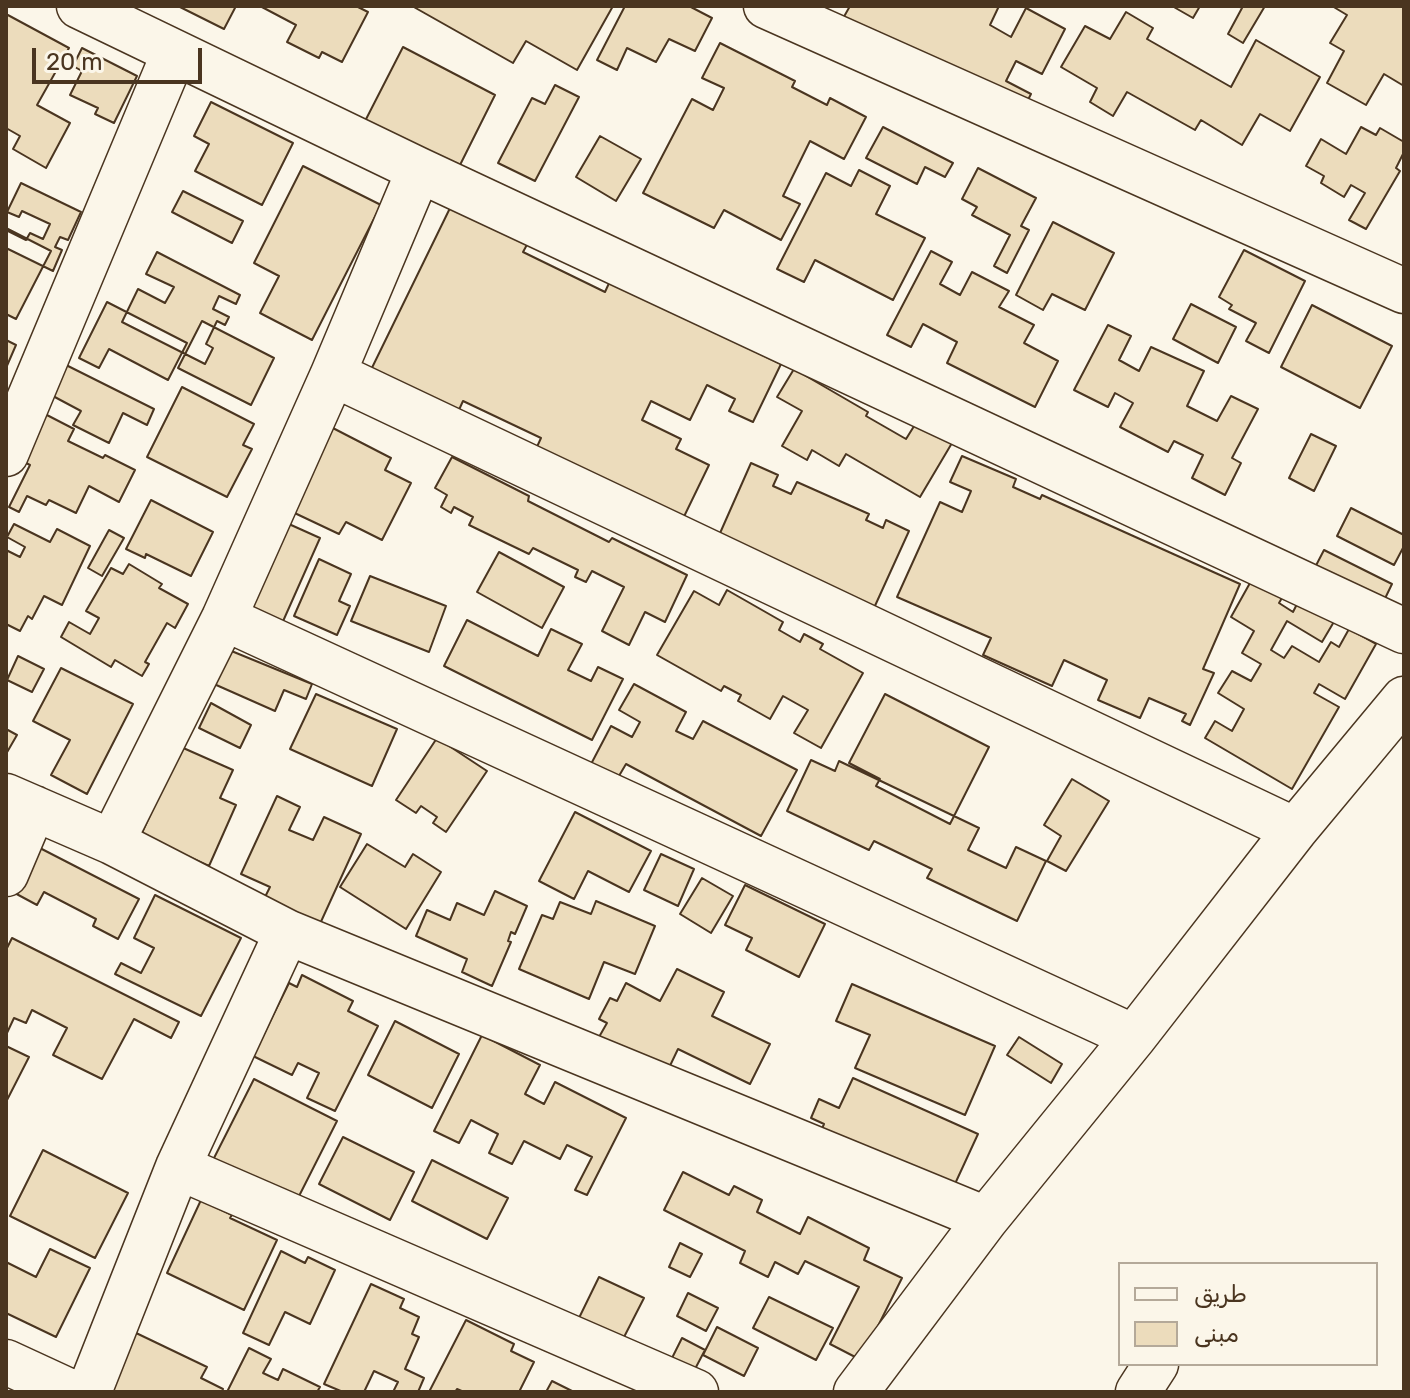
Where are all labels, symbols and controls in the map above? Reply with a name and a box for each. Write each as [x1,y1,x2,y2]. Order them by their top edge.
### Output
scale bar [36,32,206,82]
text: 20 m [46,48,103,76]
legend [1118,1262,1378,1366]
text: طريق [1194,1280,1247,1308]
text: مبنى [1194,1320,1239,1348]

